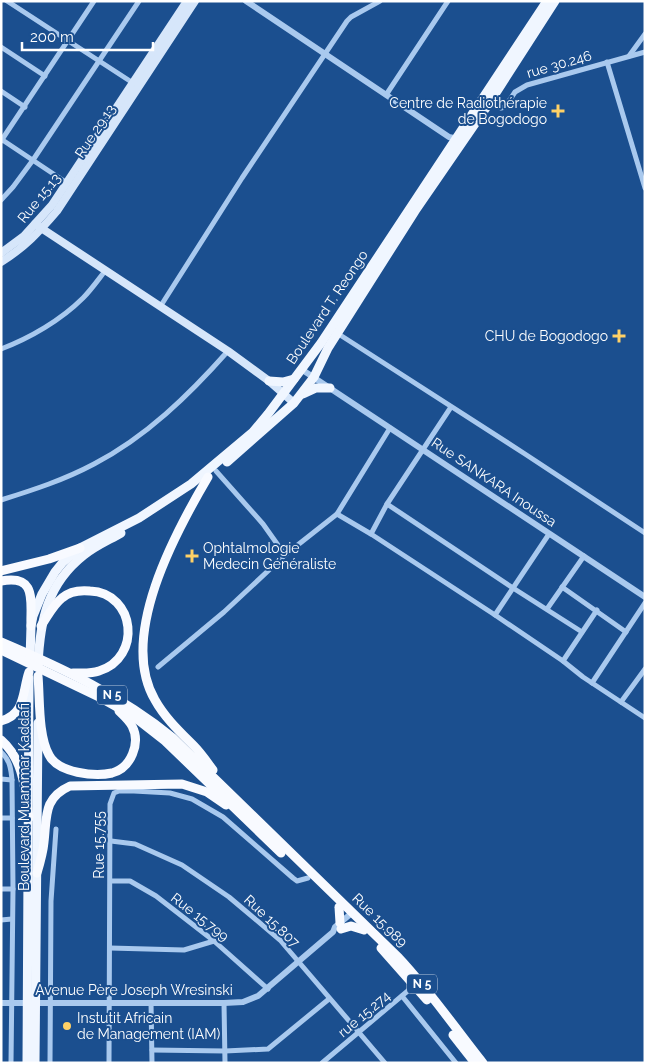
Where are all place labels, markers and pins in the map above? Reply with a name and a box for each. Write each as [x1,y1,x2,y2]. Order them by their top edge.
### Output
place label: Centre de Radiothérapie de Bogodogo [389,95,547,127]
marker: Centre de Radiothérapie de Bogodogo [551,104,565,118]
place label: CHU de Bogodogo [485,328,608,344]
marker: CHU de Bogodogo [612,329,626,343]
place label: Ophtalmologie Medecin Généraliste [203,540,336,572]
marker: Ophtalmologie Medecin Généraliste [185,549,199,563]
place label: Instutit Africain de Management (IAM) [77,1010,220,1042]
marker: Instutit Africain de Management (IAM) [61,1020,73,1032]

